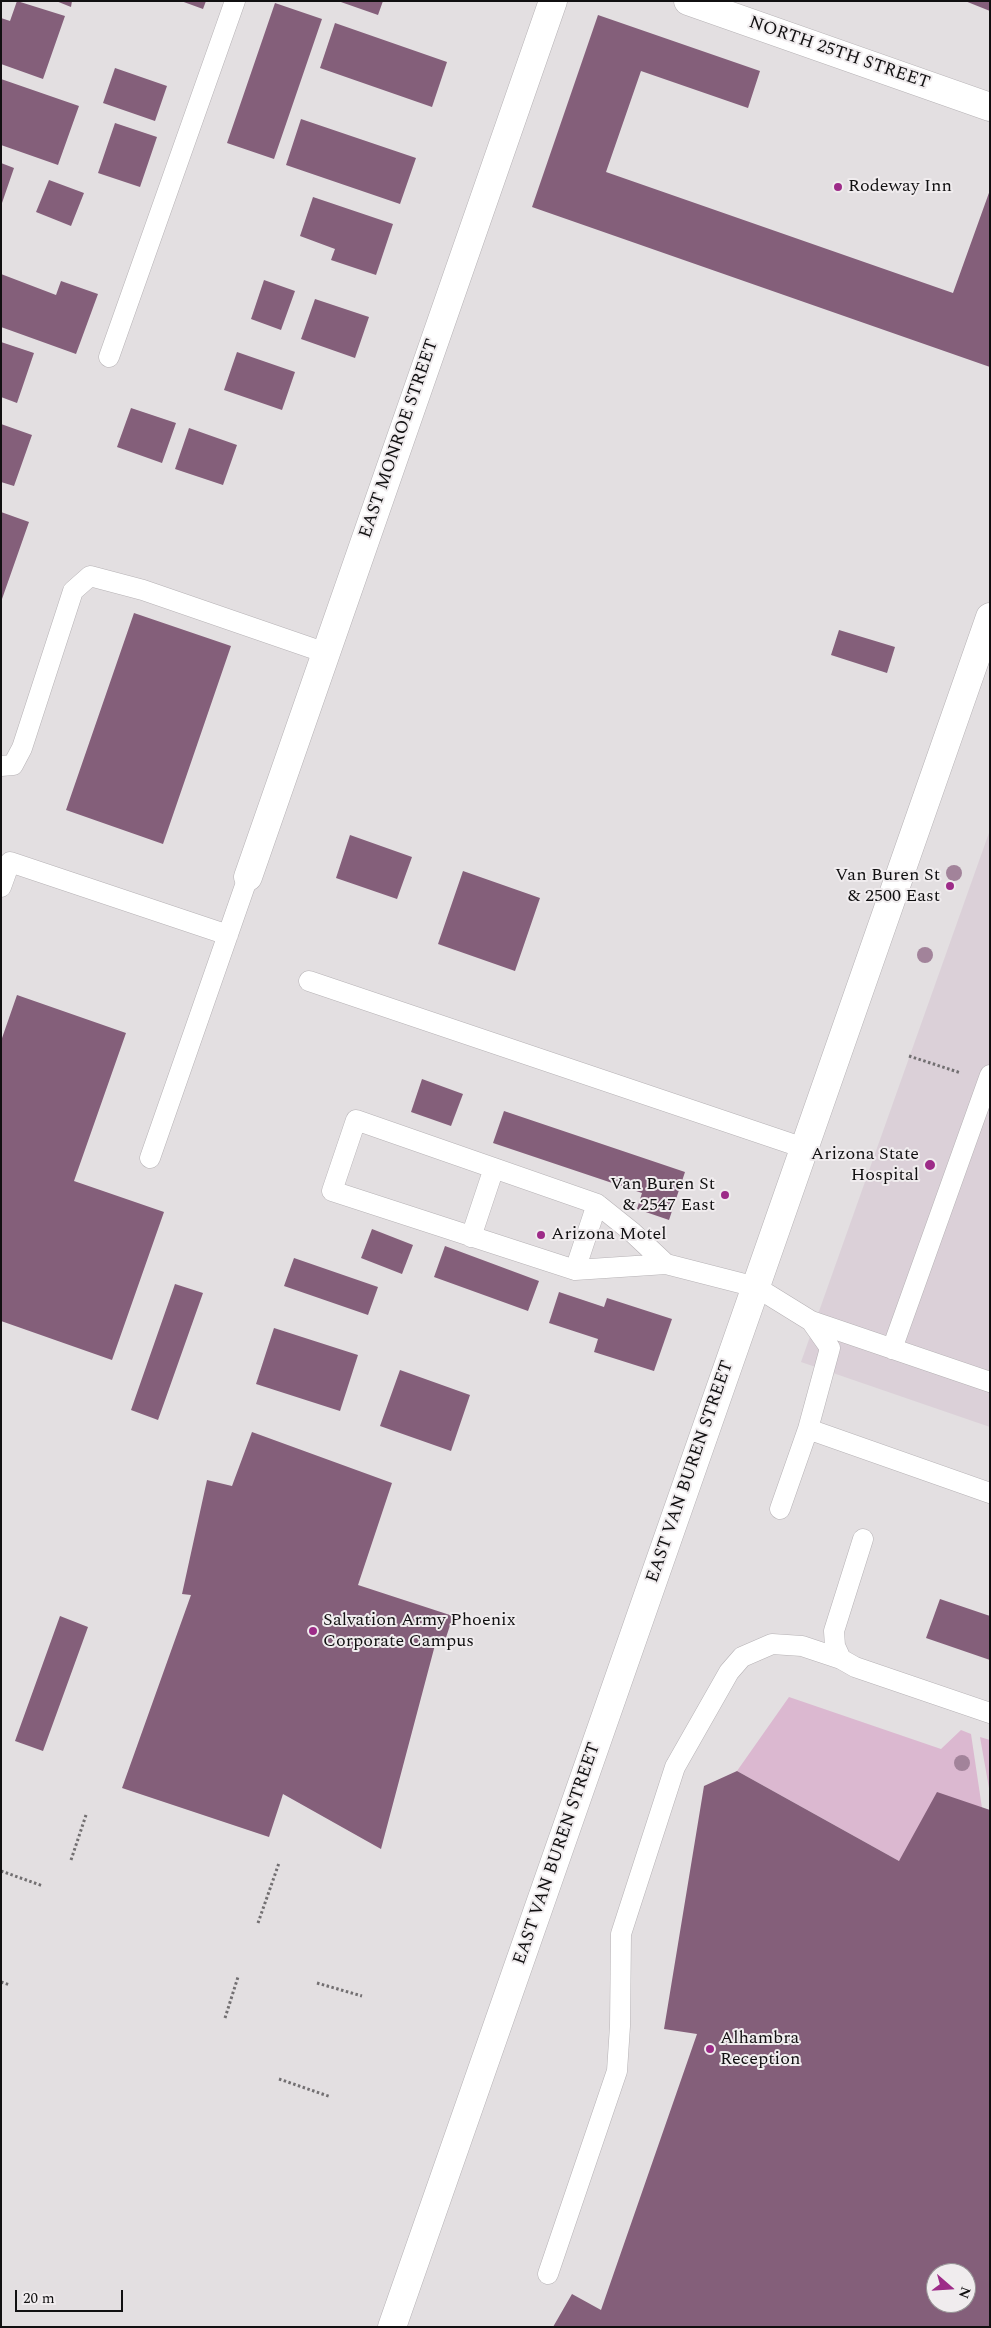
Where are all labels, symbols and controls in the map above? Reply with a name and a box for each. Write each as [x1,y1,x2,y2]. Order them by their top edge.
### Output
street label: NORTH 25TH STREET [746,13,932,95]
place label: Rodeway Inn [848,176,952,198]
marker: Rodeway Inn [832,181,844,193]
street label: EAST MONROE STREET [356,337,444,541]
place label: Van Buren St & 2500 East [835,865,940,908]
marker: Van Buren St & 2500 East [944,880,956,892]
place label: Arizona State Hospital [811,1144,919,1186]
marker: Arizona State Hospital [923,1158,937,1172]
place label: Van Buren St & 2547 East [610,1174,715,1216]
marker: Van Buren St & 2547 East [719,1189,731,1201]
place label: Arizona Motel [551,1224,667,1246]
marker: Arizona Motel [535,1229,547,1241]
street label: EAST VAN BUREN STREET [643,1358,739,1586]
place label: Salvation Army Phoenix Corporate Campus [323,1610,516,1652]
marker: Salvation Army Phoenix Corporate Campus [307,1625,319,1637]
street label: EAST VAN BUREN STREET [510,1740,606,1968]
place label: Alhambra Reception [720,2028,800,2070]
marker: Alhambra Reception [704,2043,716,2055]
north arrow [926,2263,976,2313]
scale bar [18,2280,125,2312]
text: N [953,2284,976,2302]
text: 20 m [23,2287,55,2310]

